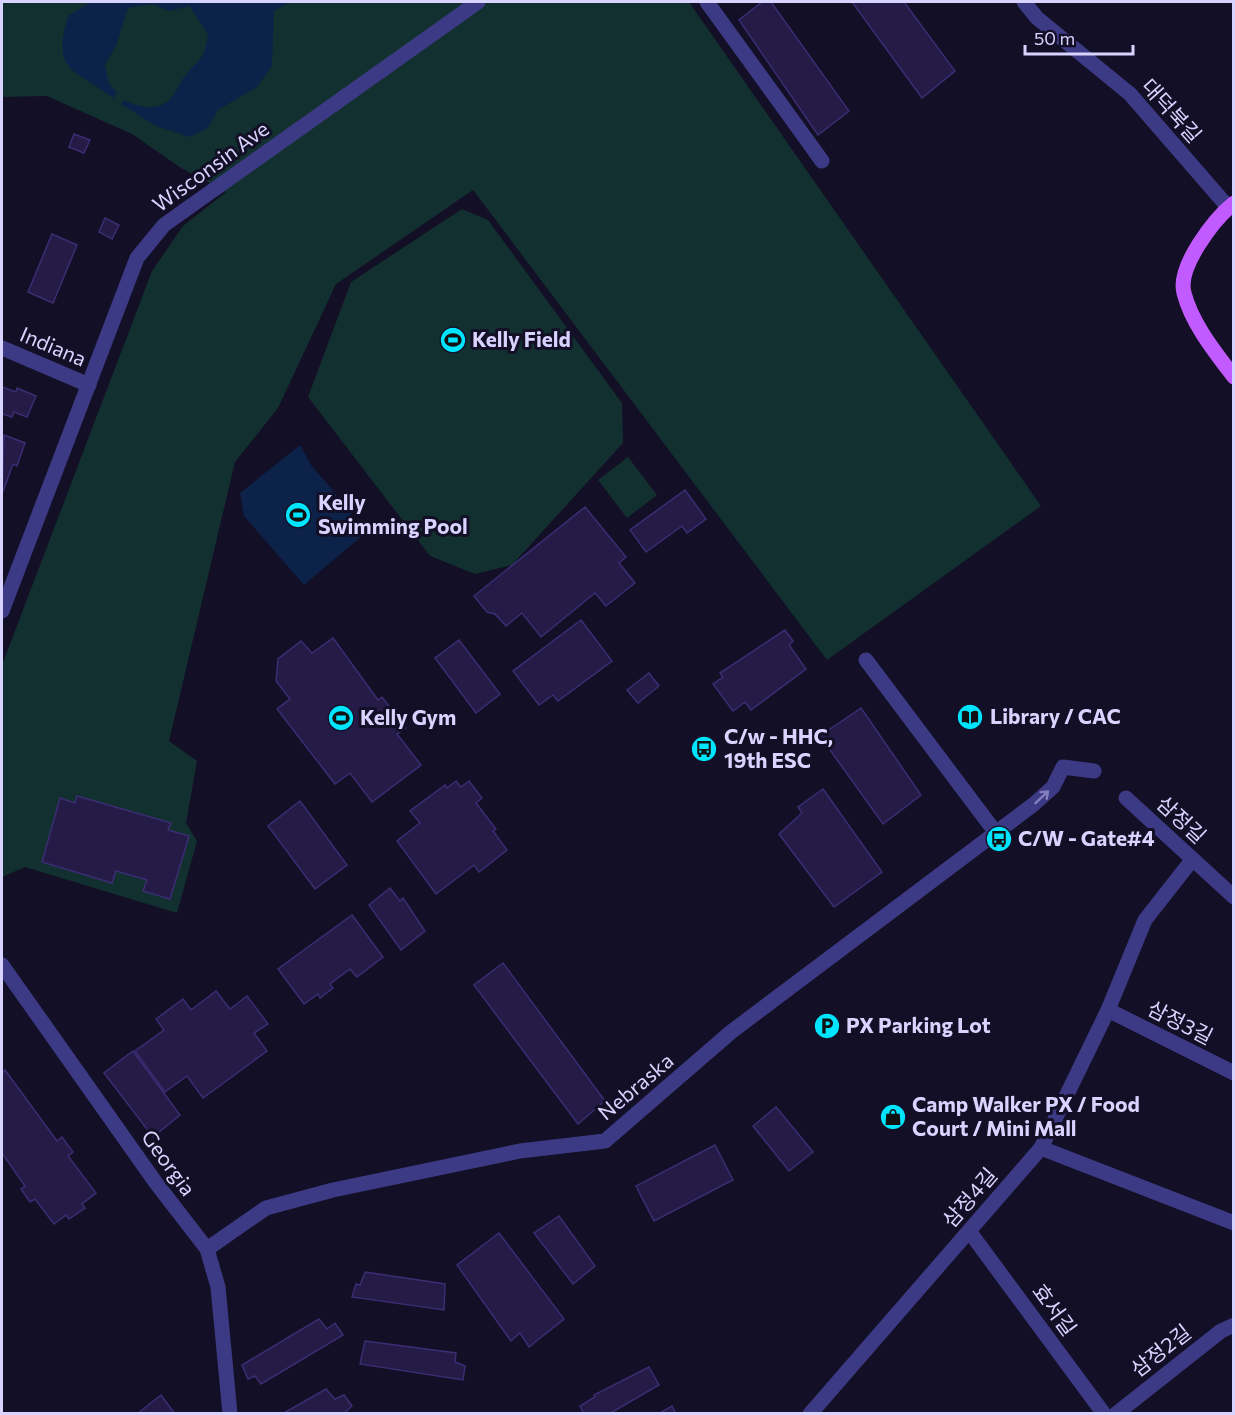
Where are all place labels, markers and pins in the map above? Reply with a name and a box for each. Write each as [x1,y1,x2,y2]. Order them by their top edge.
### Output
sports icon: Kelly Field [438,325,468,355]
place label: Kelly Field [472,326,571,351]
place label: Kelly Swimming Pool [318,489,468,538]
sports icon: Kelly Swimming Pool [283,500,313,530]
library icon: Library / CAC [955,702,985,732]
sports icon: Kelly Gym [326,703,356,733]
place label: Library / CAC [990,703,1121,728]
place label: Kelly Gym [360,704,456,729]
place label: C/w - HHC, 19th ESC [724,723,833,772]
bus stop icon: C/w - HHC, 19th ESC [689,734,719,764]
bus stop icon: C/W - Gate#4 [984,824,1014,854]
place label: C/W - Gate#4 [1018,825,1155,850]
parking icon: PX Parking Lot [812,1011,842,1041]
place label: PX Parking Lot [846,1012,991,1037]
place label: Camp Walker PX / Food Court / Mini Mall [912,1091,1140,1140]
shop icon: Camp Walker PX / Food Court / Mini Mall [878,1102,908,1132]

